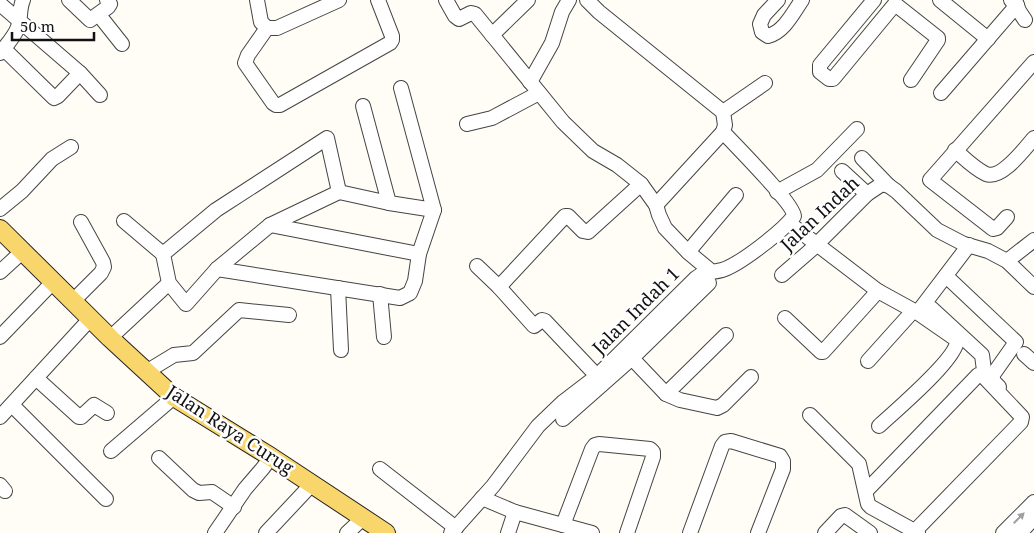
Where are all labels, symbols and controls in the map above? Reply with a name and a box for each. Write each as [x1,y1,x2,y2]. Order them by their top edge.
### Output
scale bar [12,10,95,42]
text: 50 m [20,16,55,36]
street label: Jalan Indah [774,171,864,257]
street label: Jalan Indah 1 [586,261,684,360]
street label: Jalan Raya Curug [161,378,299,479]
one-way arrow [1012,512,1024,524]

